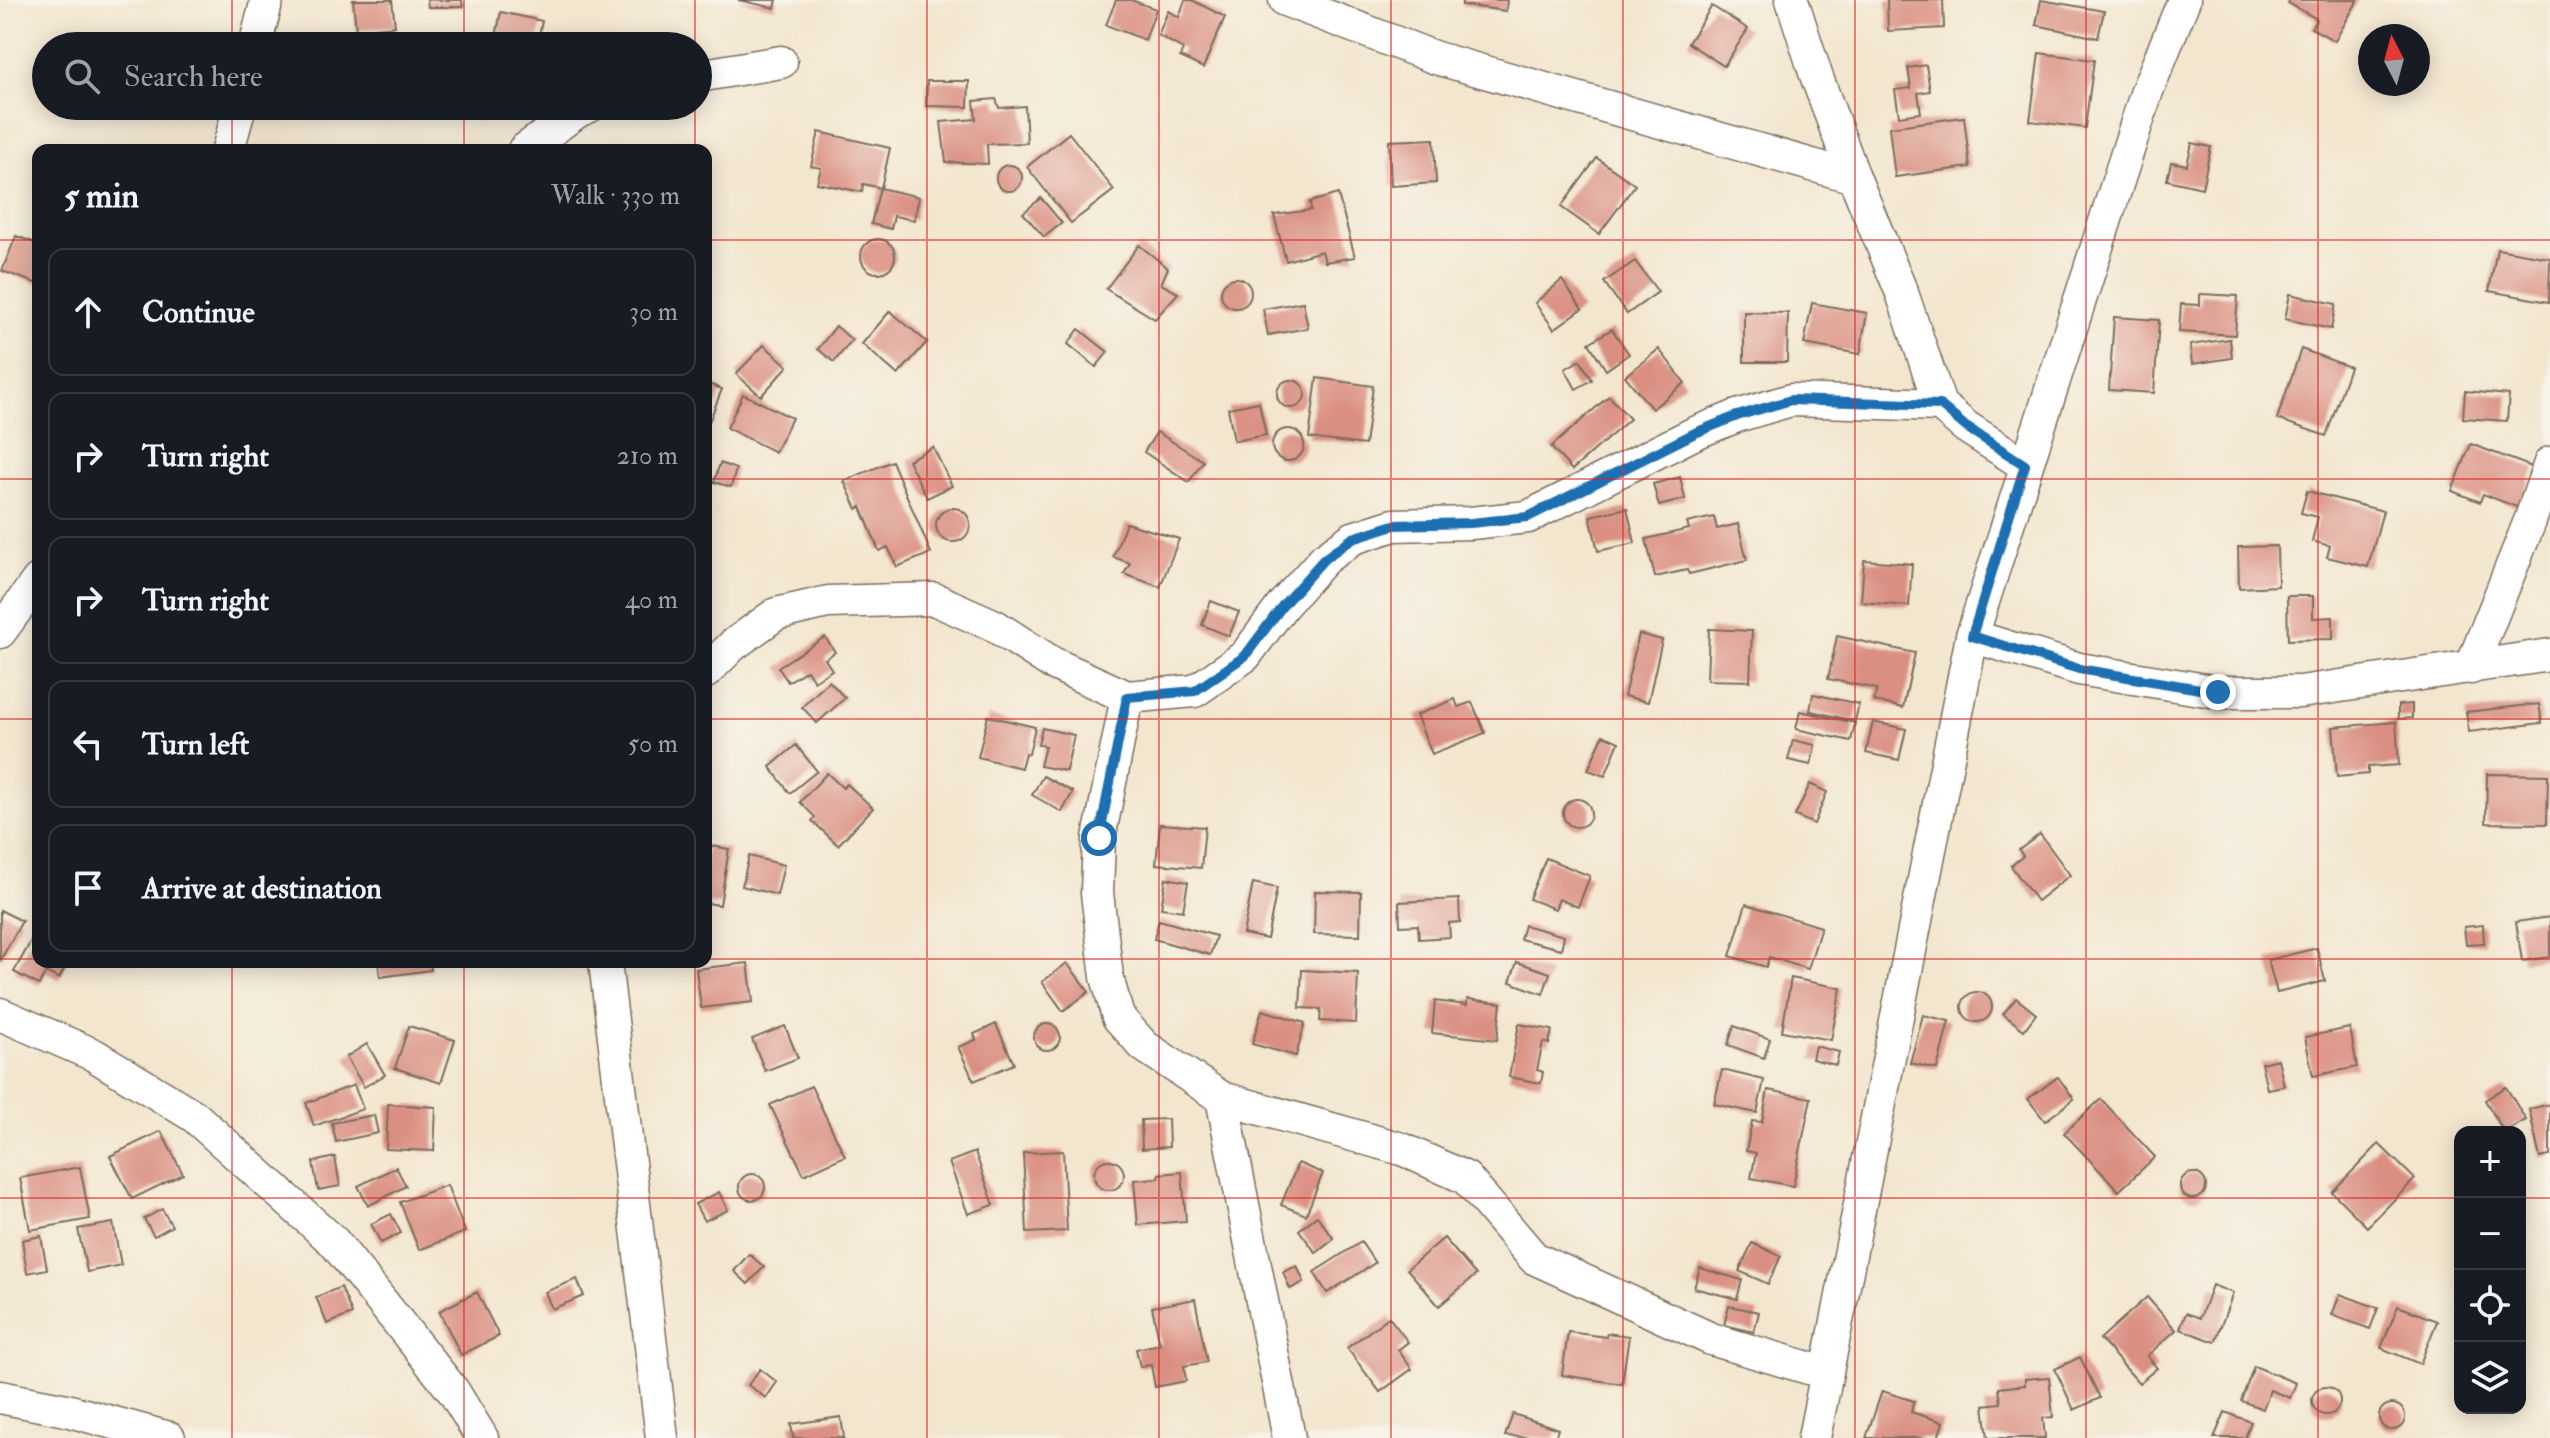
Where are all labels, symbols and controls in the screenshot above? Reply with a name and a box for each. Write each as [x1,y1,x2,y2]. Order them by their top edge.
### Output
north arrow [2358,24,2430,96]
search box [32,32,712,120]
icon: search [60,54,104,98]
text: Search here [124,58,263,95]
text: 5 min [64,175,139,218]
text: Walk · 330 m [551,180,680,212]
icon: ahead [66,290,110,334]
text: Continue [142,294,255,331]
text: 30 m [629,296,678,328]
icon: right [66,434,110,478]
text: Turn right [142,438,269,475]
text: 210 m [617,440,678,472]
icon: right [66,578,110,622]
text: Turn right [142,582,269,619]
text: 40 m [625,584,678,616]
route end [2200,674,2236,710]
icon: left [66,722,110,766]
text: Turn left [142,726,249,763]
text: 50 m [628,728,678,760]
route start [1081,820,1117,856]
icon: arrive [66,866,110,910]
text: Arrive at destination [142,870,382,907]
map controls [2454,1126,2526,1414]
button: + [2454,1126,2526,1198]
button: − [2454,1198,2526,1270]
button: locate [2454,1270,2526,1342]
button: layers [2454,1342,2526,1414]

